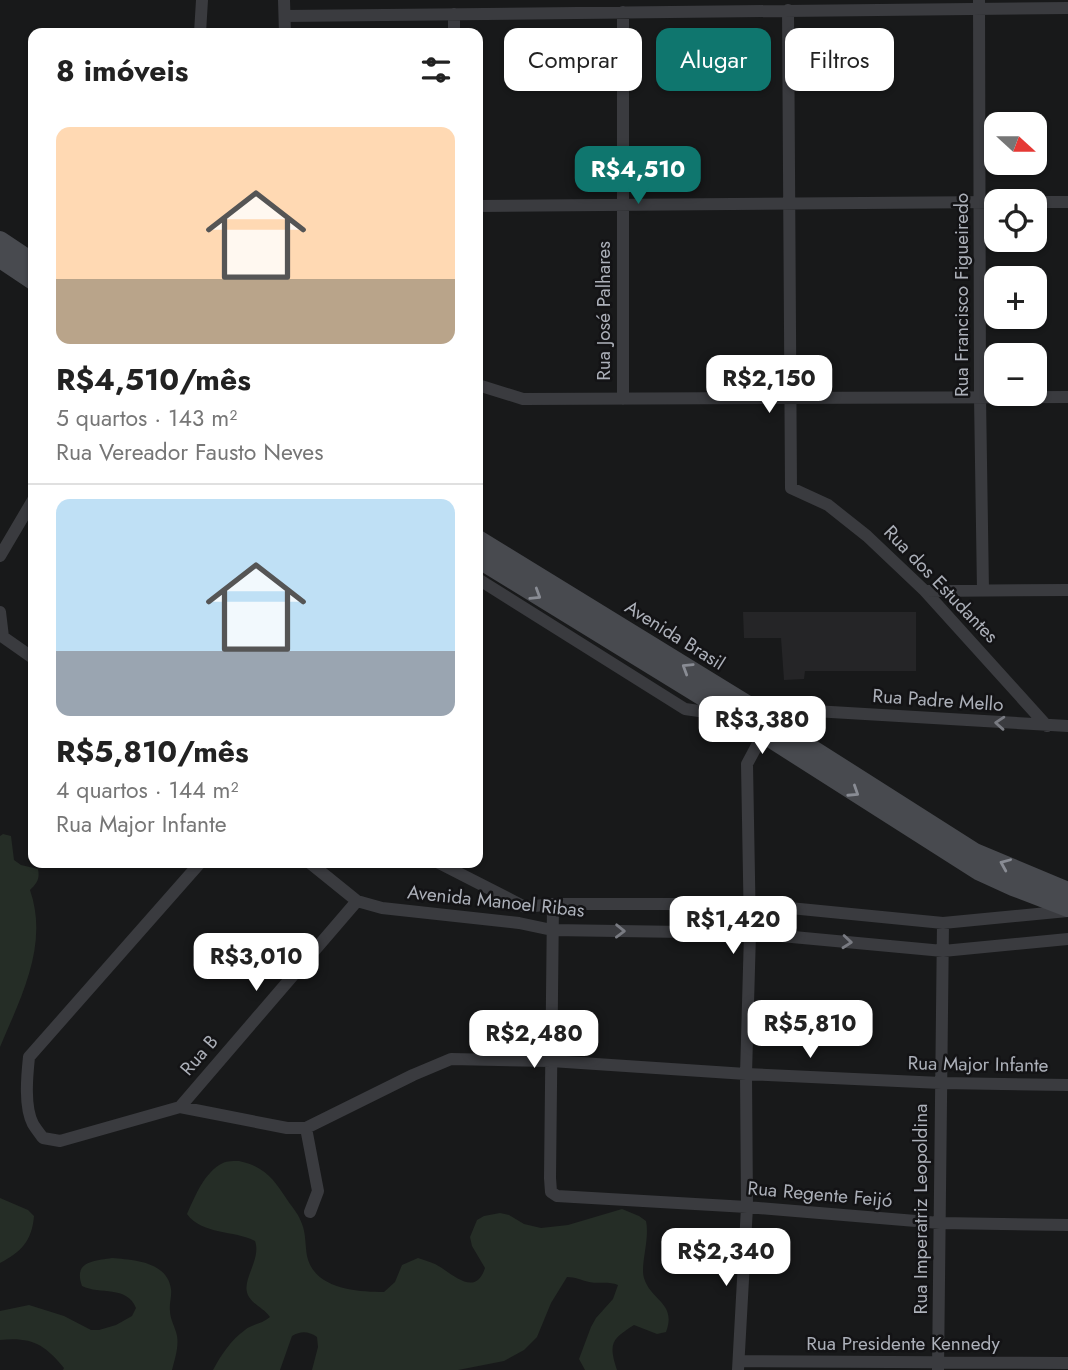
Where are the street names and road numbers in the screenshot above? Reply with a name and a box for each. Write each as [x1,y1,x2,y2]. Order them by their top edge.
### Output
street label: Rua Francisco Figueiredo [948,193,975,397]
street label: Rua José Palhares [590,241,617,381]
street label: Rua dos Estudantes [878,519,1005,649]
street label: Avenida Brasil [620,594,730,676]
street label: Rua Padre Mello [872,682,1004,718]
street label: Avenida Manoel Ribas [406,878,586,924]
street label: Rua B [174,1029,224,1081]
street label: Rua Major Infante [907,1049,1049,1079]
street label: Rua Imperatriz Leopoldina [907,1104,934,1314]
street label: Rua Regente Feijó [746,1174,894,1214]
street label: Rua Presidente Kennedy [806,1330,1000,1357]

